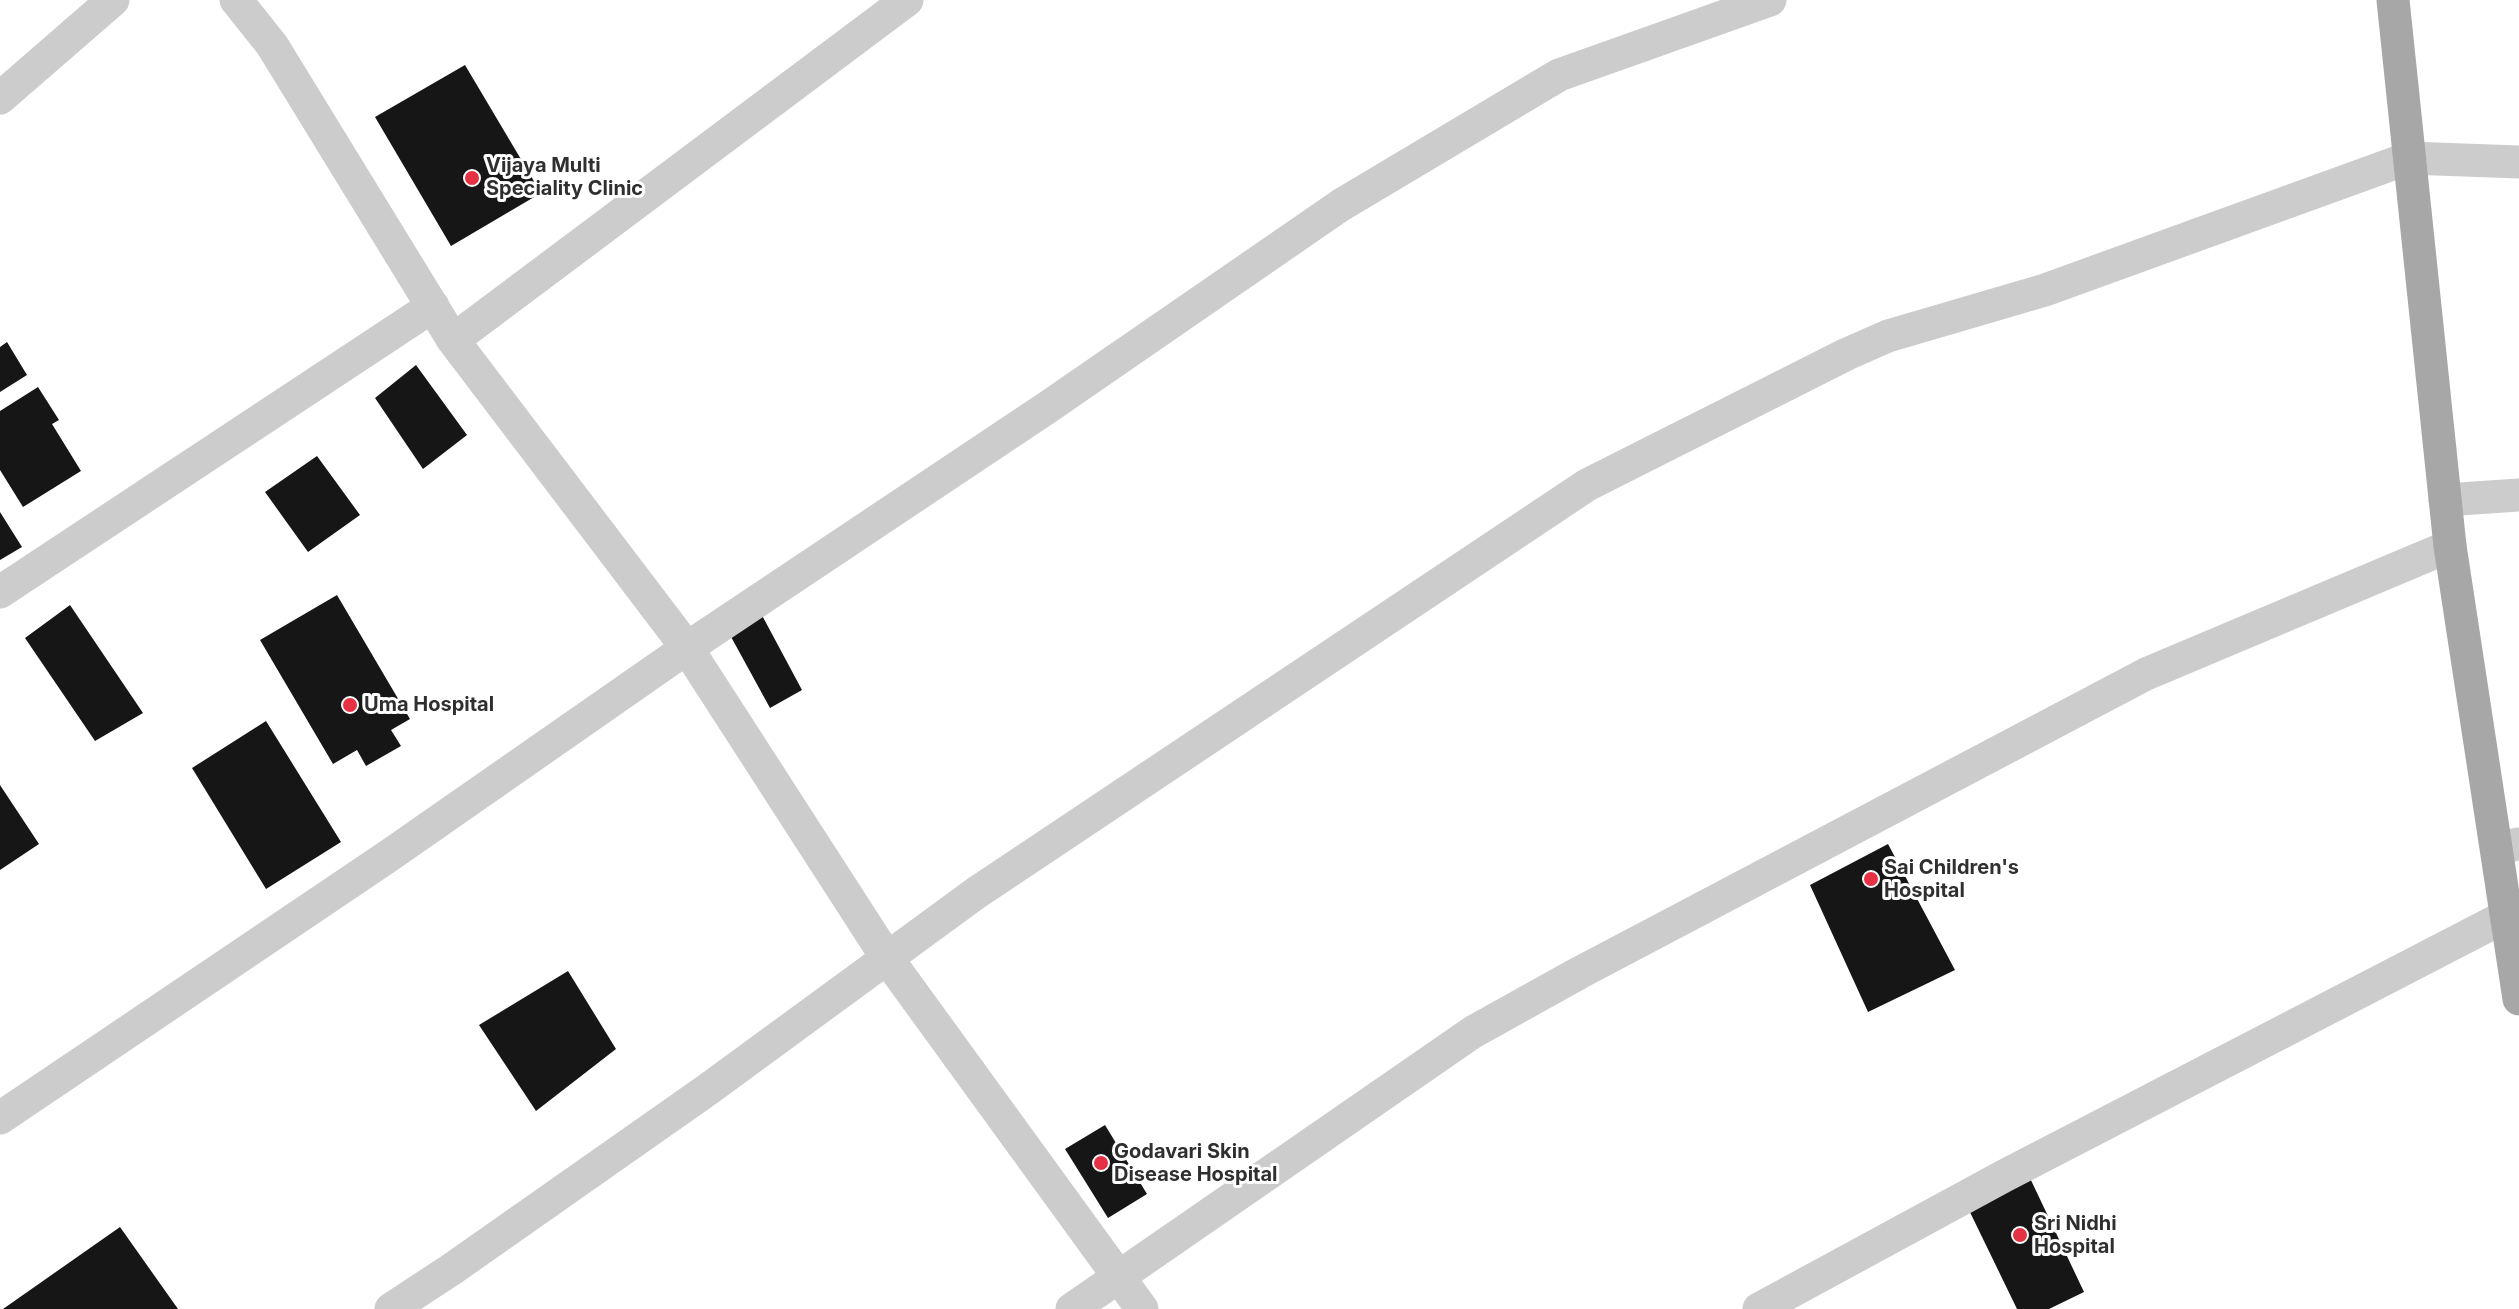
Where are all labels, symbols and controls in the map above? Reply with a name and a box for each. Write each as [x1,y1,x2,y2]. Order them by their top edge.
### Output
place label: Vijaya Multi Speciality Clinic [486,154,643,201]
marker: Vijaya Multi Speciality Clinic [463,169,481,187]
place label: Uma Hospital [364,693,494,717]
marker: Uma Hospital [341,696,359,714]
place label: Sai Children's Hospital [1884,856,2019,903]
marker: Sai Children's Hospital [1862,870,1880,888]
place label: Godavari Skin Disease Hospital [1114,1140,1278,1187]
marker: Godavari Skin Disease Hospital [1092,1154,1110,1172]
place label: Sri Nidhi Hospital [2034,1212,2117,1259]
marker: Sri Nidhi Hospital [2011,1226,2029,1244]

